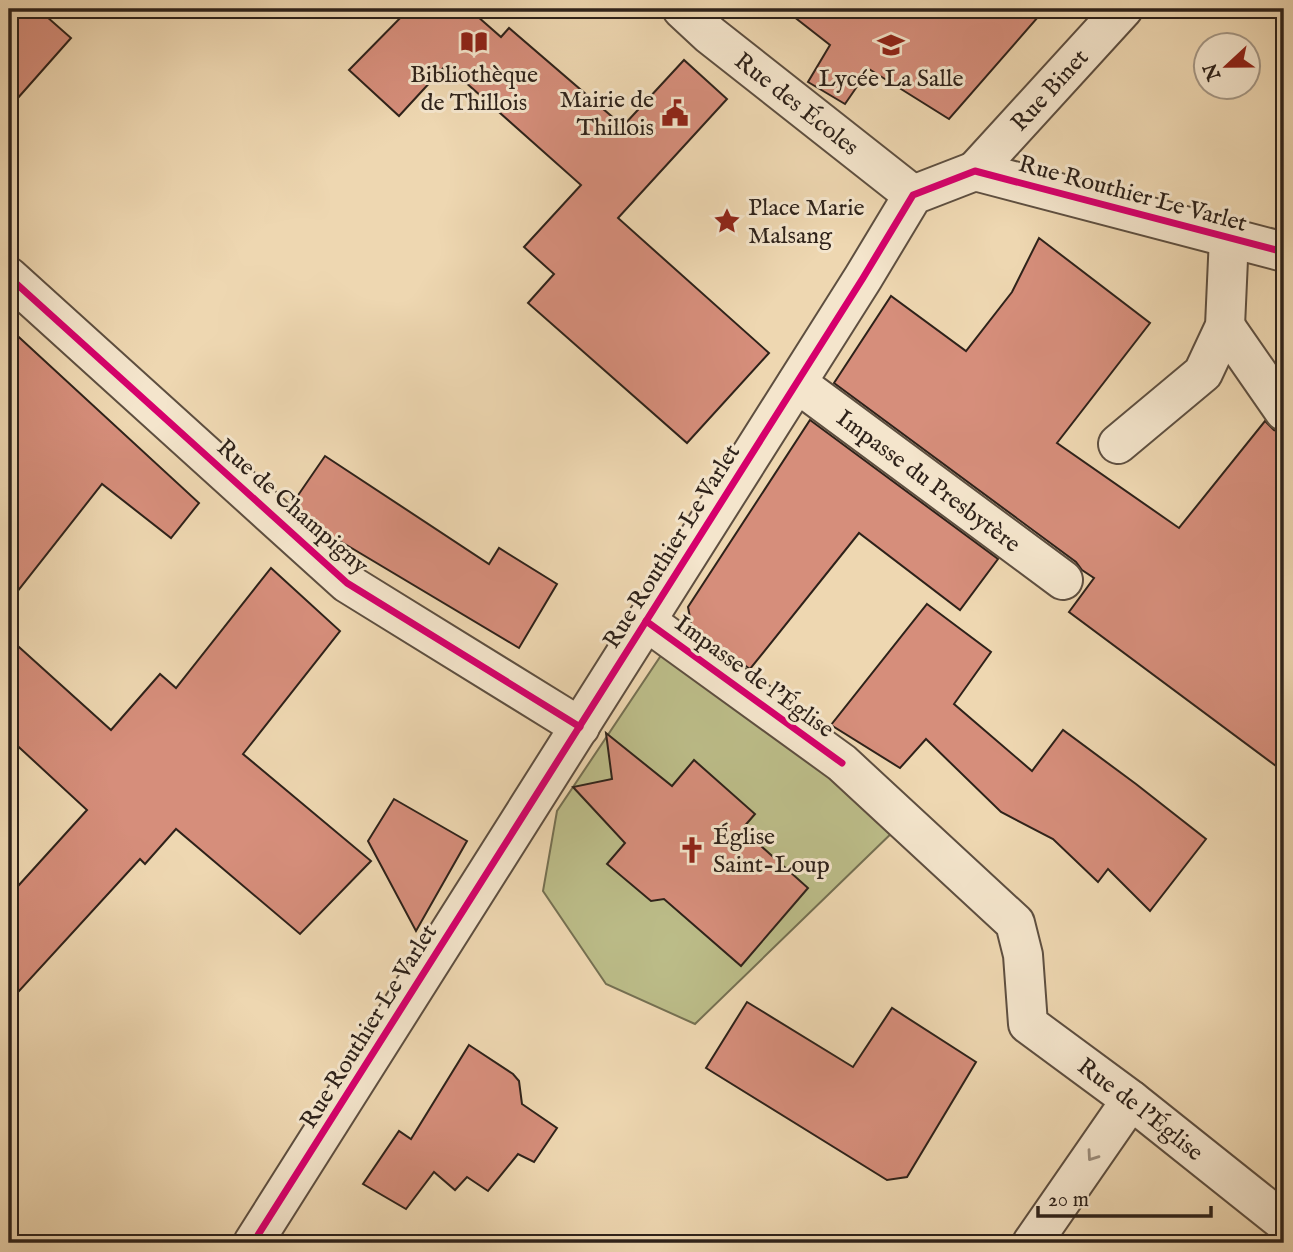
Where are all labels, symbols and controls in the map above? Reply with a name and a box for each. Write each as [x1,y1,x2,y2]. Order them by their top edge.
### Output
library icon: Bibliothèque de Thillois [459,27,489,57]
school or university icon: Lycée La Salle [876,30,906,60]
north arrow [1192,32,1262,102]
street label: Rue Binet [1005,43,1096,139]
street label: Rue des Écoles [728,46,865,163]
text: N [1199,59,1228,85]
place label: Bibliothèque de Thillois [410,60,538,119]
place label: Lycée La Salle [818,64,964,95]
place label: Mairie de Thillois [559,85,654,144]
public building icon: Mairie de Thillois [660,98,690,128]
street label: Rue Routhier Le Varlet [1015,149,1250,240]
place label: Place Marie Malsang [748,193,864,252]
place icon: Place Marie Malsang [712,206,742,236]
street label: Impasse du Presbytère [830,403,1026,560]
street label: Rue de Champigny [210,433,375,582]
street label: Rue Routhier Le Varlet [597,439,748,655]
street label: Impasse de l'Église [668,609,840,745]
place label: Église Saint-Loup [713,822,830,881]
church icon: Église Saint-Loup [677,835,707,865]
street label: Rue Routhier Le Varlet [294,919,445,1135]
street label: Rue de l'Église [1071,1052,1209,1169]
one-way arrow [1088,1148,1100,1161]
scale bar [1038,1175,1211,1219]
text: 20 m [1048,1187,1089,1214]

